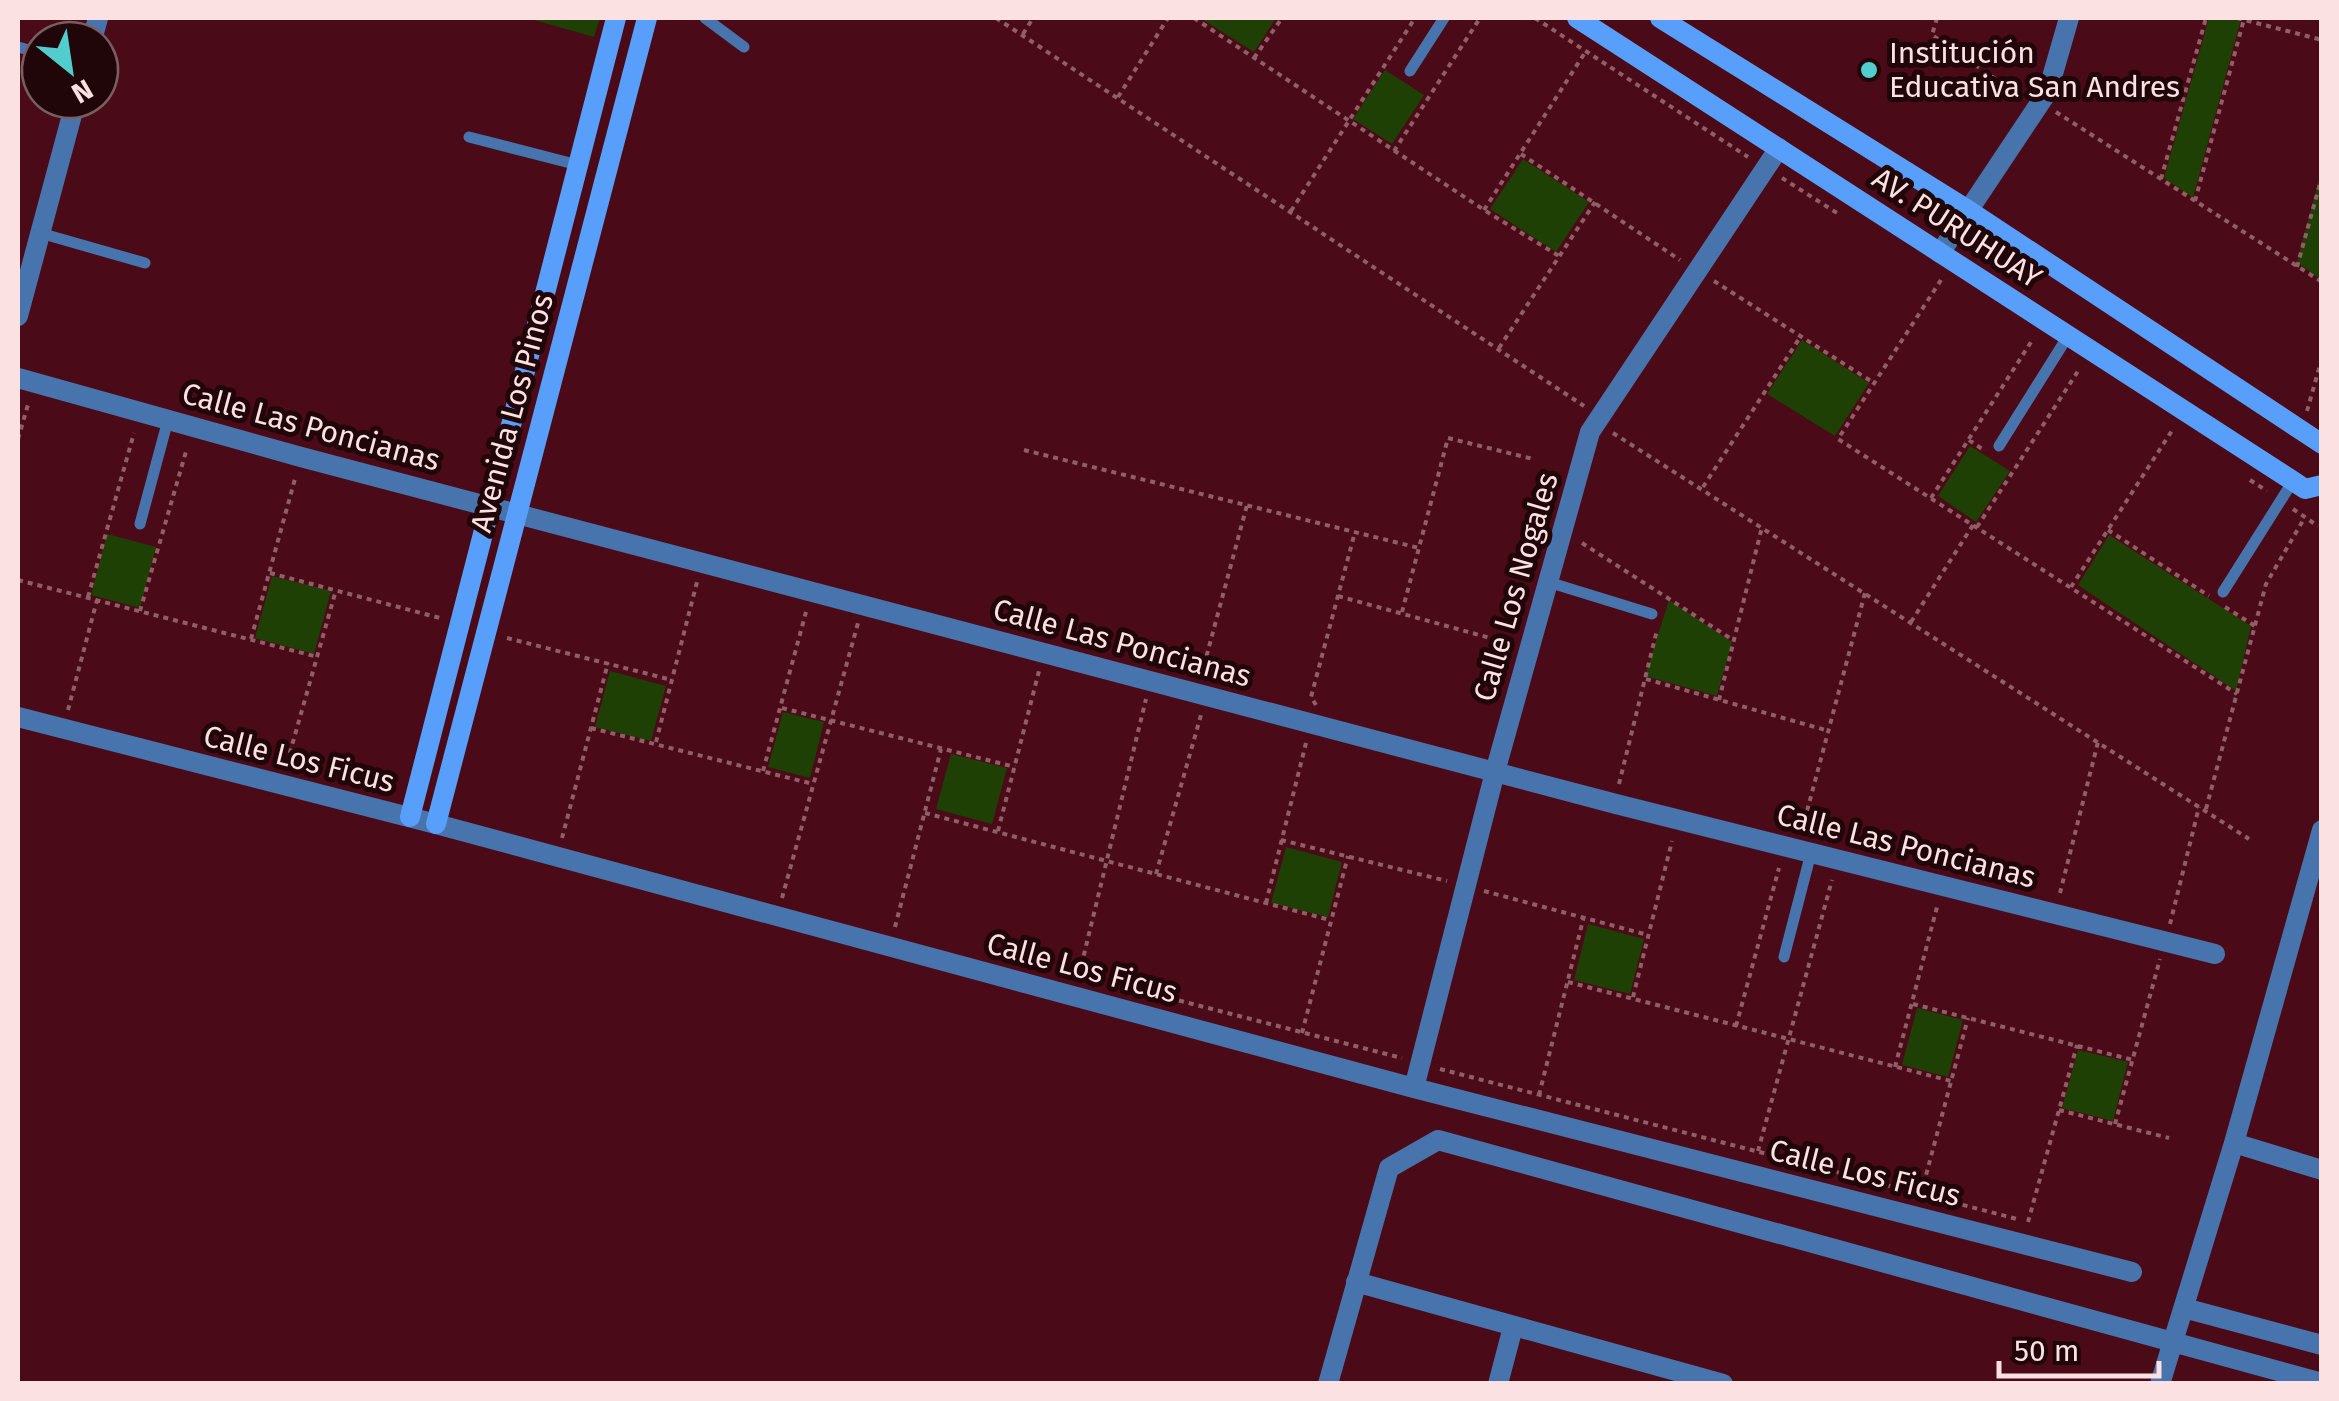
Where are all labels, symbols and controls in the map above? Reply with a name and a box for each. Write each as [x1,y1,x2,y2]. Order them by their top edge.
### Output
north arrow [20,20,120,120]
place label: Institución Educativa San Andres [1889,35,2180,105]
marker: Institución Educativa San Andres [1858,59,1880,81]
text: N [66,72,99,110]
street label: AV. PURUHUAY [1866,160,2049,296]
street label: Avenida Los Pinos [463,290,561,536]
street label: Calle Las Poncianas [178,375,444,479]
street label: Calle Los Nogales [1466,469,1566,705]
street label: Calle Las Poncianas [989,591,1255,695]
street label: Calle Los Ficus [200,718,398,800]
street label: Calle Las Poncianas [1773,796,2039,896]
street label: Calle Los Ficus [983,925,1181,1011]
street label: Calle Los Ficus [1766,1132,1964,1214]
scale bar [1999,1316,2159,1378]
text: 50 m [2014,1333,2079,1369]

